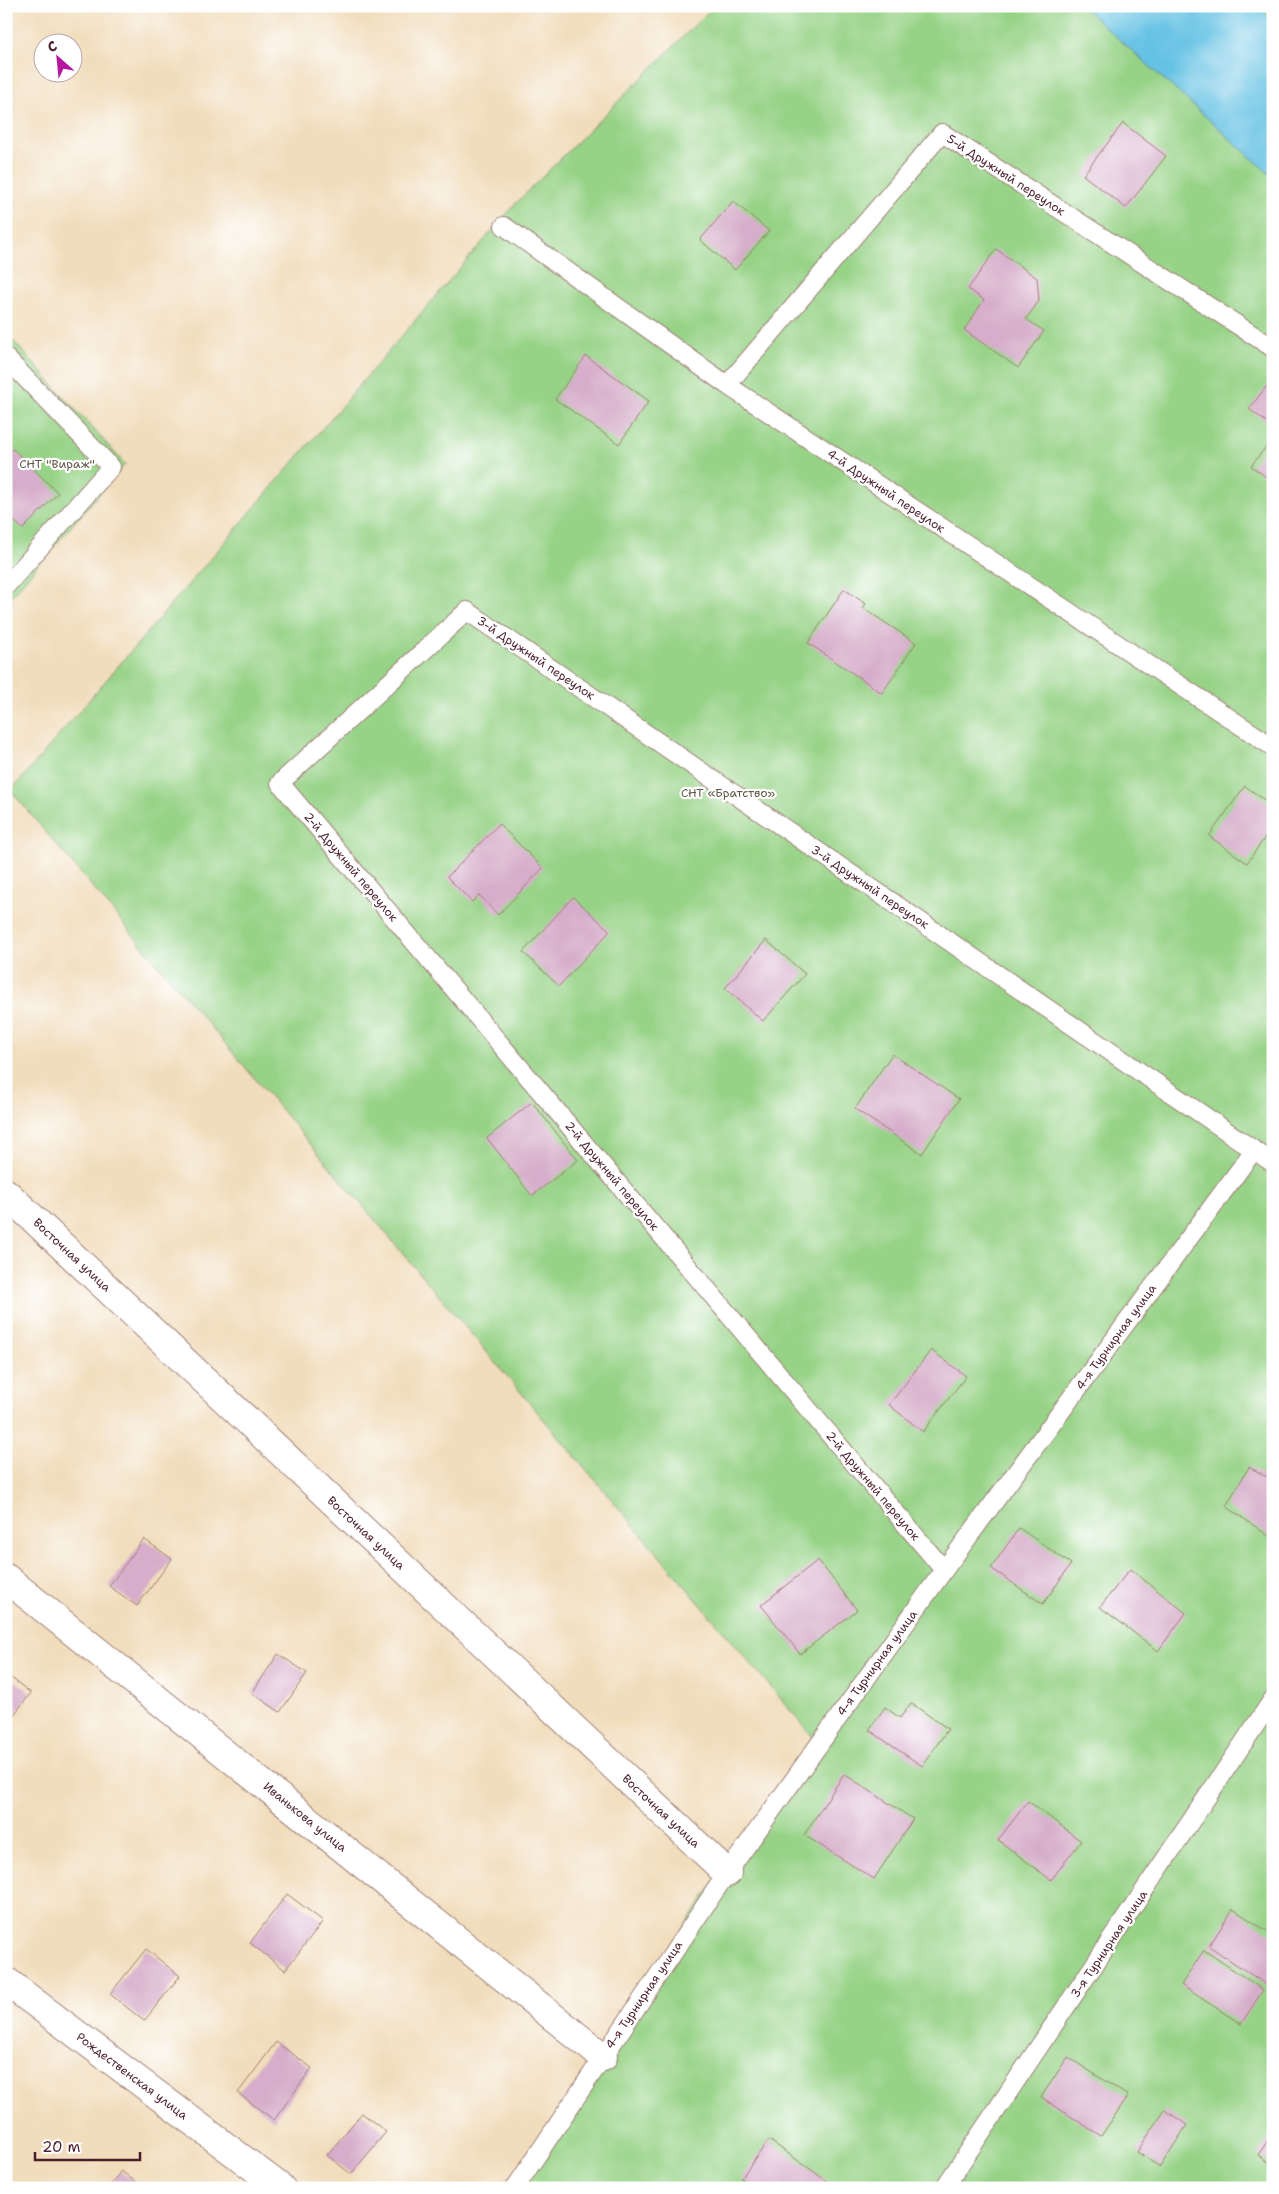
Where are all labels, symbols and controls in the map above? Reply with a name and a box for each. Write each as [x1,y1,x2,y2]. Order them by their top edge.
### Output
north arrow [32,32,82,82]
text: С [44,36,60,56]
street label: 5-й Дружный переулок [944,131,1069,220]
street label: 4-й Дружный переулок [824,446,949,537]
park label: СНТ "Вираж" [19,456,95,472]
street label: 3-й Дружный переулок [474,613,598,704]
park label: СНТ «Братство» [681,785,776,801]
street label: 2-й Дружный переулок [301,809,402,925]
street label: 3-й Дружный переулок [808,842,932,933]
street label: 2-й Дружный переулок [562,1118,663,1234]
street label: Восточная улица [30,1215,115,1296]
street label: 4-я Турнирная улица [1072,1281,1160,1393]
street label: 2-й Дружный переулок [823,1428,924,1544]
street label: Восточная улица [324,1493,409,1574]
street label: 4-я Турнирная улица [833,1607,921,1719]
street label: Восточная улица [619,1771,704,1852]
street label: Иванькова улица [260,1778,350,1856]
street label: 3-я Турнирная улица [1067,1887,1151,2001]
street label: 4-я Турнирная улица [602,1938,686,2052]
street label: Рождественская улица [73,2029,191,2123]
scale bar [35,2129,140,2161]
text: 20 m [42,2137,81,2157]

